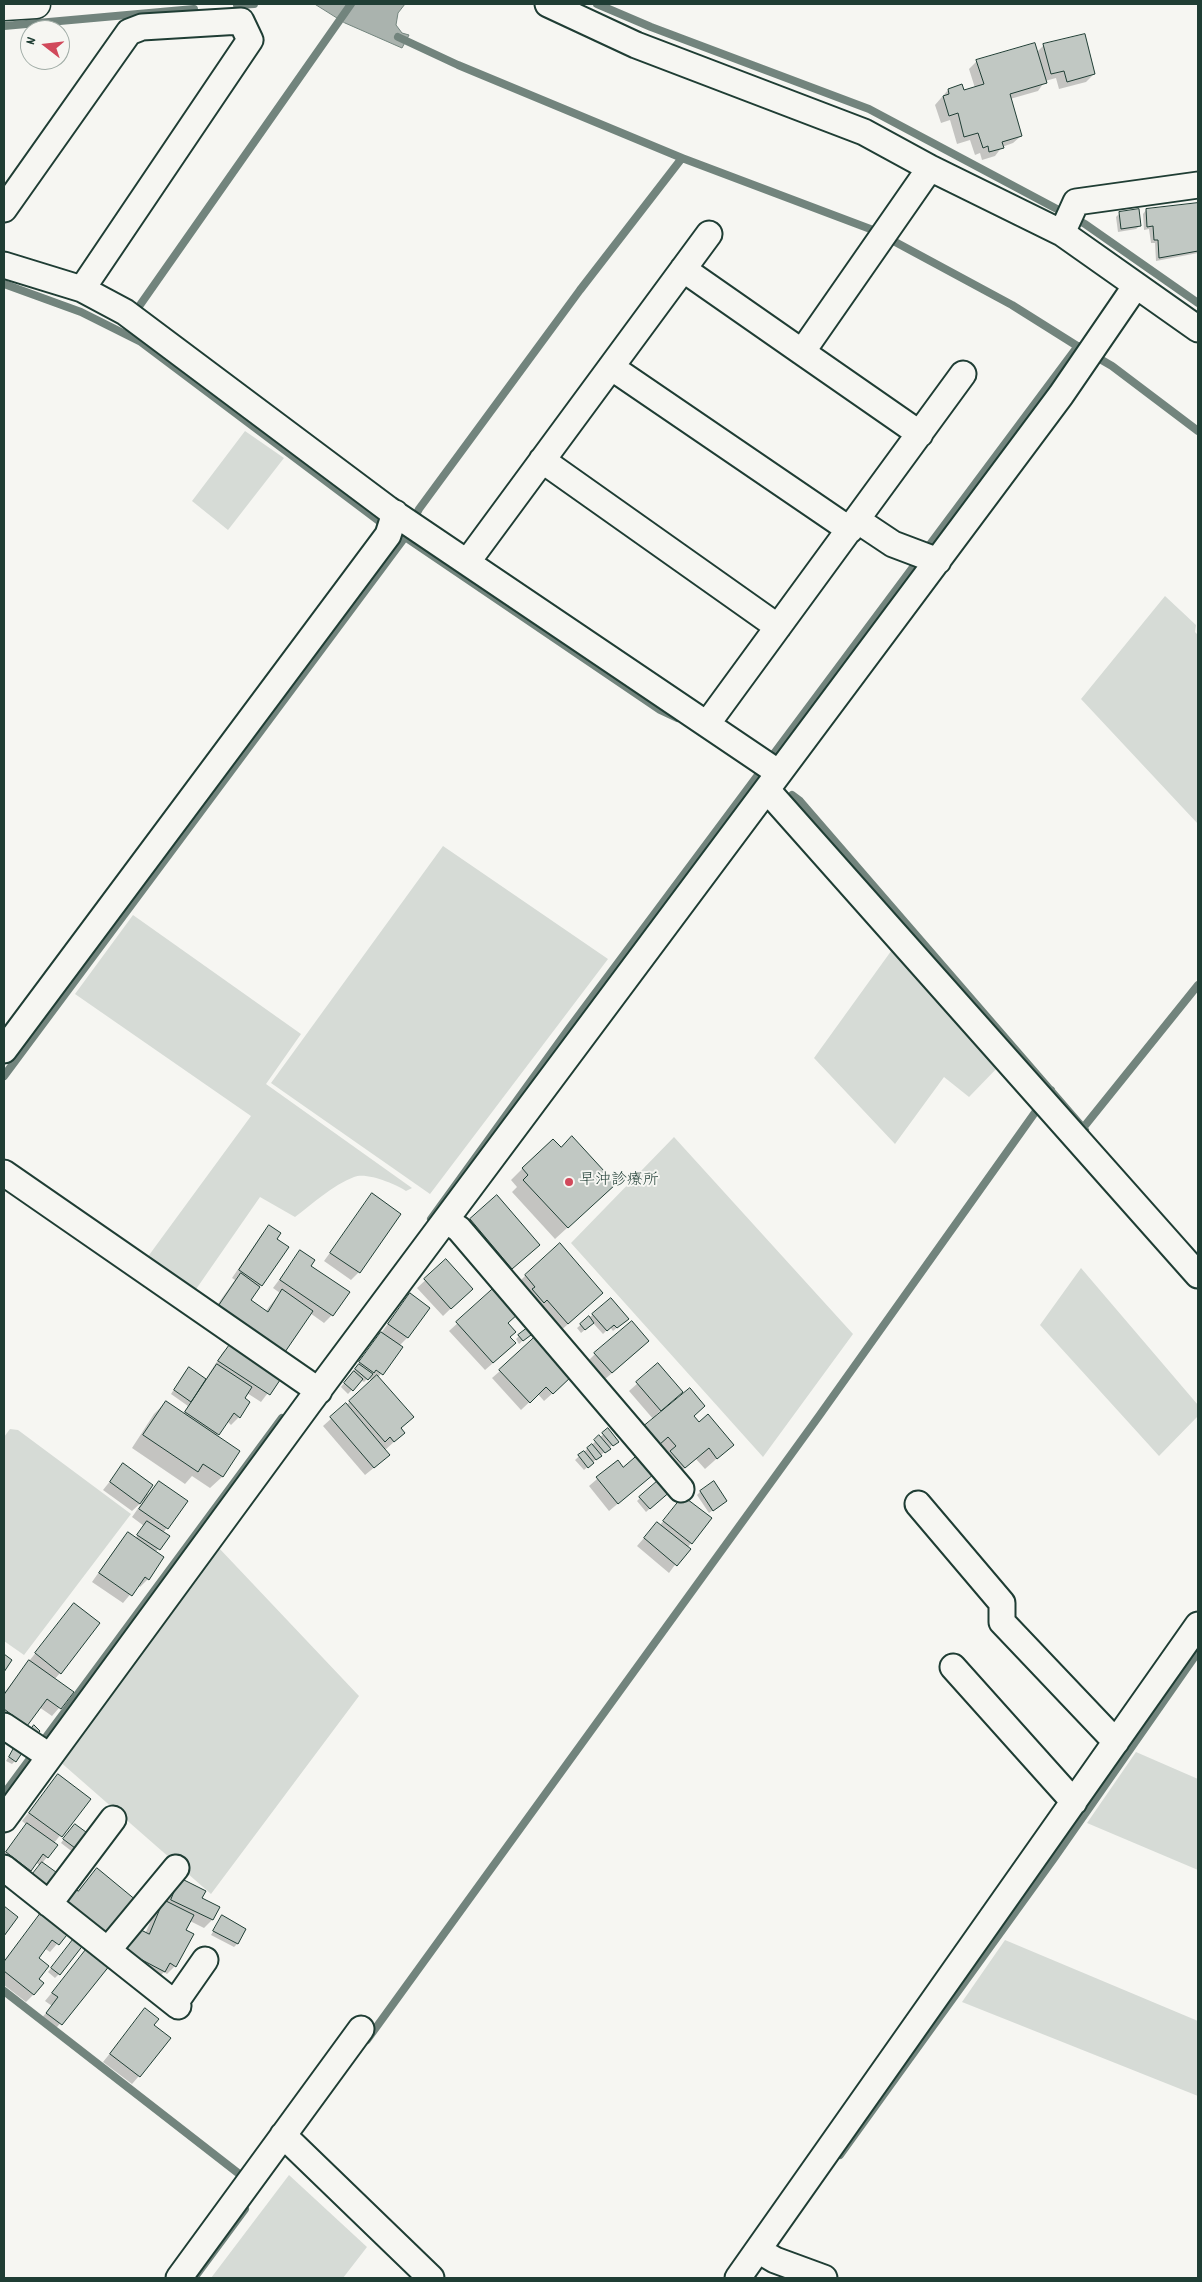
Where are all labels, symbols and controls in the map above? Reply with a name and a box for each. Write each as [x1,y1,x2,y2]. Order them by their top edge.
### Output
north arrow [20,20,70,70]
text: N [21,35,42,47]
place label: 早沖診療所 [579,1172,659,1192]
marker: 早沖診療所 [563,1176,575,1188]

